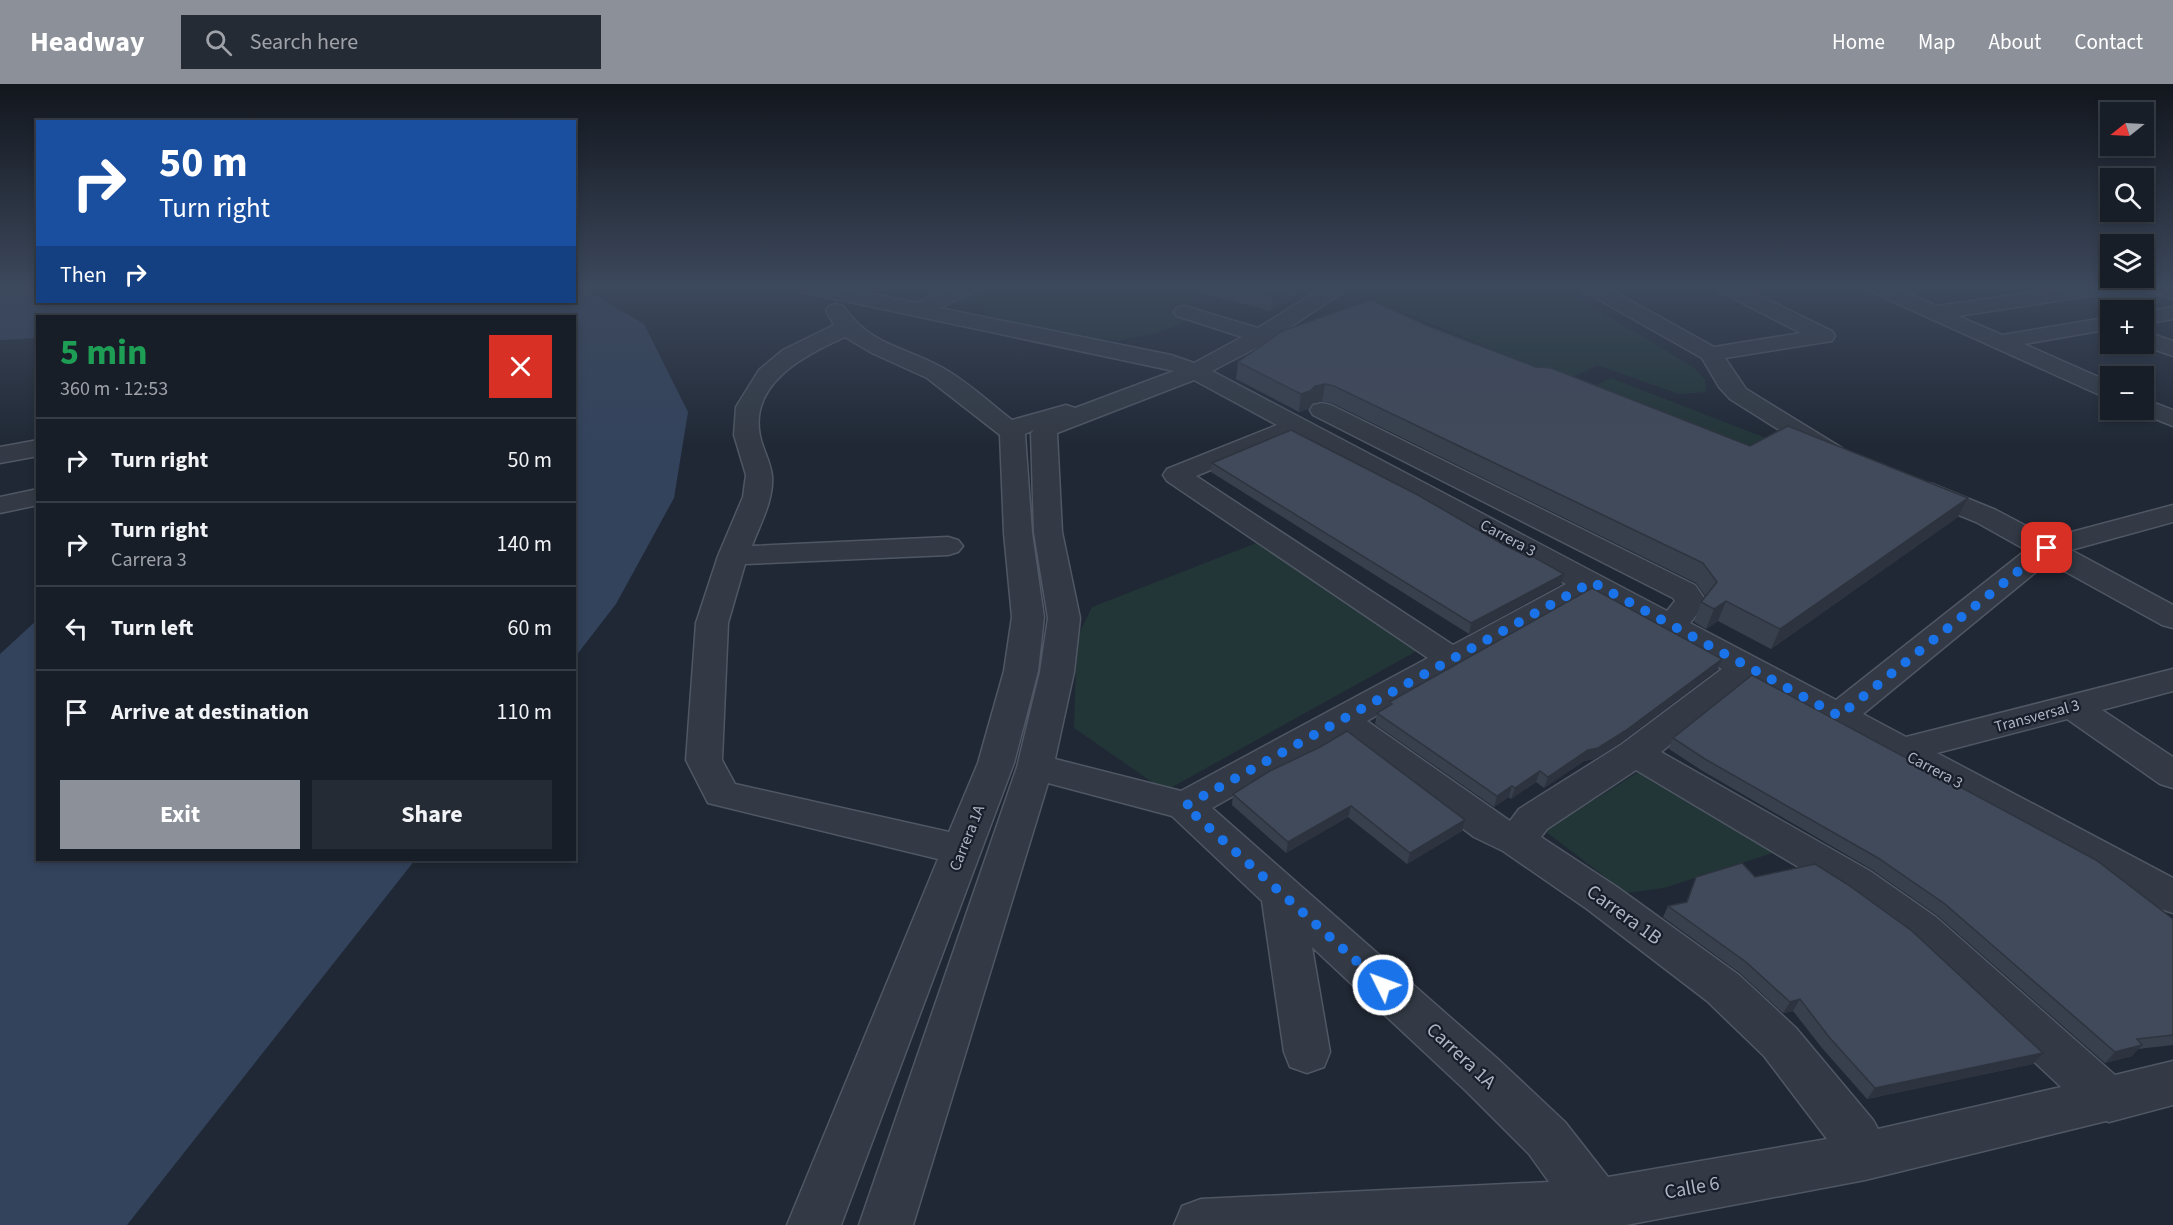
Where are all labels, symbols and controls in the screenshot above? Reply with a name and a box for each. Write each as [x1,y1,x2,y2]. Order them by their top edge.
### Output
search box [181,15,601,69]
text: Headway [30,22,145,62]
icon: search [202,26,235,59]
text: Search here [250,26,358,58]
text: Home [1832,27,1885,57]
text: Map [1918,27,1956,57]
text: About [1989,27,2041,57]
text: Contact [2074,27,2143,57]
north arrow [2100,102,2154,156]
map controls [2100,102,2154,420]
text: 50 m [159,133,248,193]
icon: right [60,144,138,222]
button: search [2100,168,2154,222]
text: Turn right [159,189,270,228]
button: layers [2100,234,2154,288]
icon: right [119,258,152,291]
text: Then [60,259,107,291]
button: + [2100,300,2154,354]
text: 5 min [60,327,148,378]
button: close [489,335,552,398]
button: − [2100,366,2154,420]
text: 360 m · 12:53 [60,375,168,403]
icon: right [60,444,93,477]
text: Turn right [111,444,208,476]
text: 50 m [507,444,552,476]
text: Turn right [111,514,208,546]
street label: Carrera 3 [1476,514,1540,562]
pin [2021,522,2072,573]
icon: right [60,528,93,561]
text: 140 m [497,528,552,560]
icon: arrive [2030,531,2063,564]
text: Carrera 3 [111,546,187,574]
icon: left [60,612,93,645]
text: Turn left [111,612,193,644]
text: 60 m [507,612,552,644]
street label: Transversal 3 [1992,694,2082,738]
icon: arrive [60,696,93,729]
text: Arrive at destination [111,696,309,728]
text: 110 m [497,696,552,728]
street label: Carrera 3 [1903,746,1967,794]
button: Exit [60,780,300,849]
button: Share [312,780,552,849]
street label: Carrera 1A [944,802,990,874]
street label: Carrera 1B [1580,878,1668,952]
position arrow [1351,953,1415,1017]
street label: Carrera 1A [1420,1016,1502,1096]
street label: Calle 6 [1662,1169,1722,1207]

